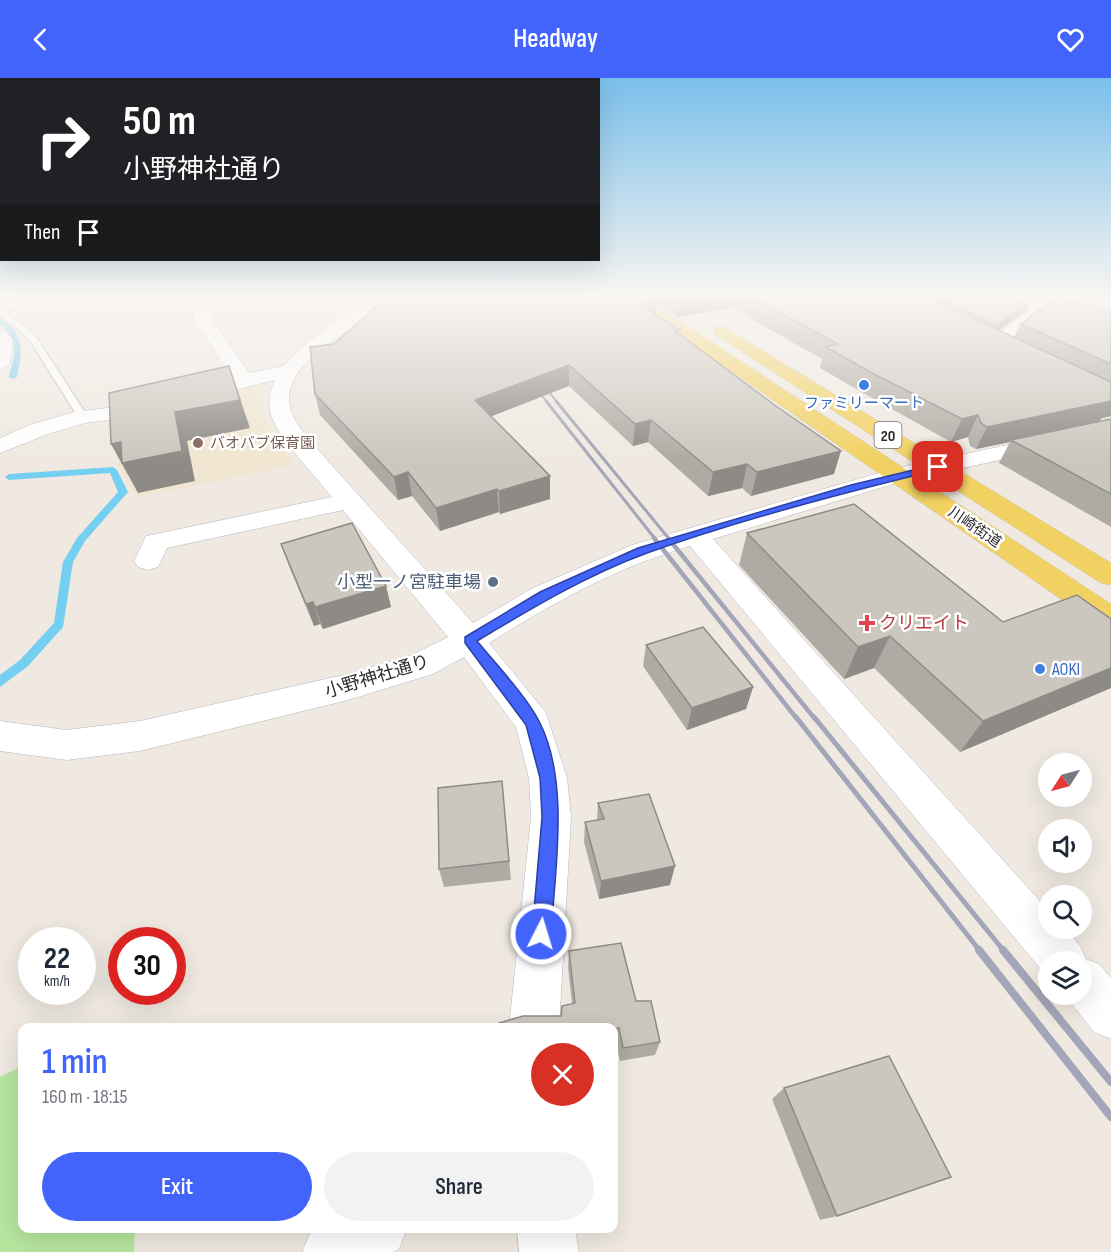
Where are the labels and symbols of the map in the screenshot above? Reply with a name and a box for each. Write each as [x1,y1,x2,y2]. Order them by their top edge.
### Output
marker: ファミリーマート [857,378,871,392]
place label: ファミリーマート [804,394,924,413]
road number: 20 [874,422,902,448]
place label: バオバブ保育園 [210,434,315,453]
marker: バオバブ保育園 [191,436,205,450]
pin [912,441,963,492]
street label: 川崎街道 [945,503,1005,552]
place label: 小型一ノ宮駐車場 [337,572,481,593]
marker: 小型一ノ宮駐車場 [486,575,500,589]
place label: クリエイト [879,613,969,634]
marker: クリエイト [860,616,874,630]
street label: 小野神社通り [322,651,432,702]
place label: AOKI [1051,659,1080,680]
marker: AOKI [1033,662,1047,676]
north arrow [1038,753,1092,807]
position arrow [509,902,573,966]
speed limit sign: 30 [108,927,186,1005]

